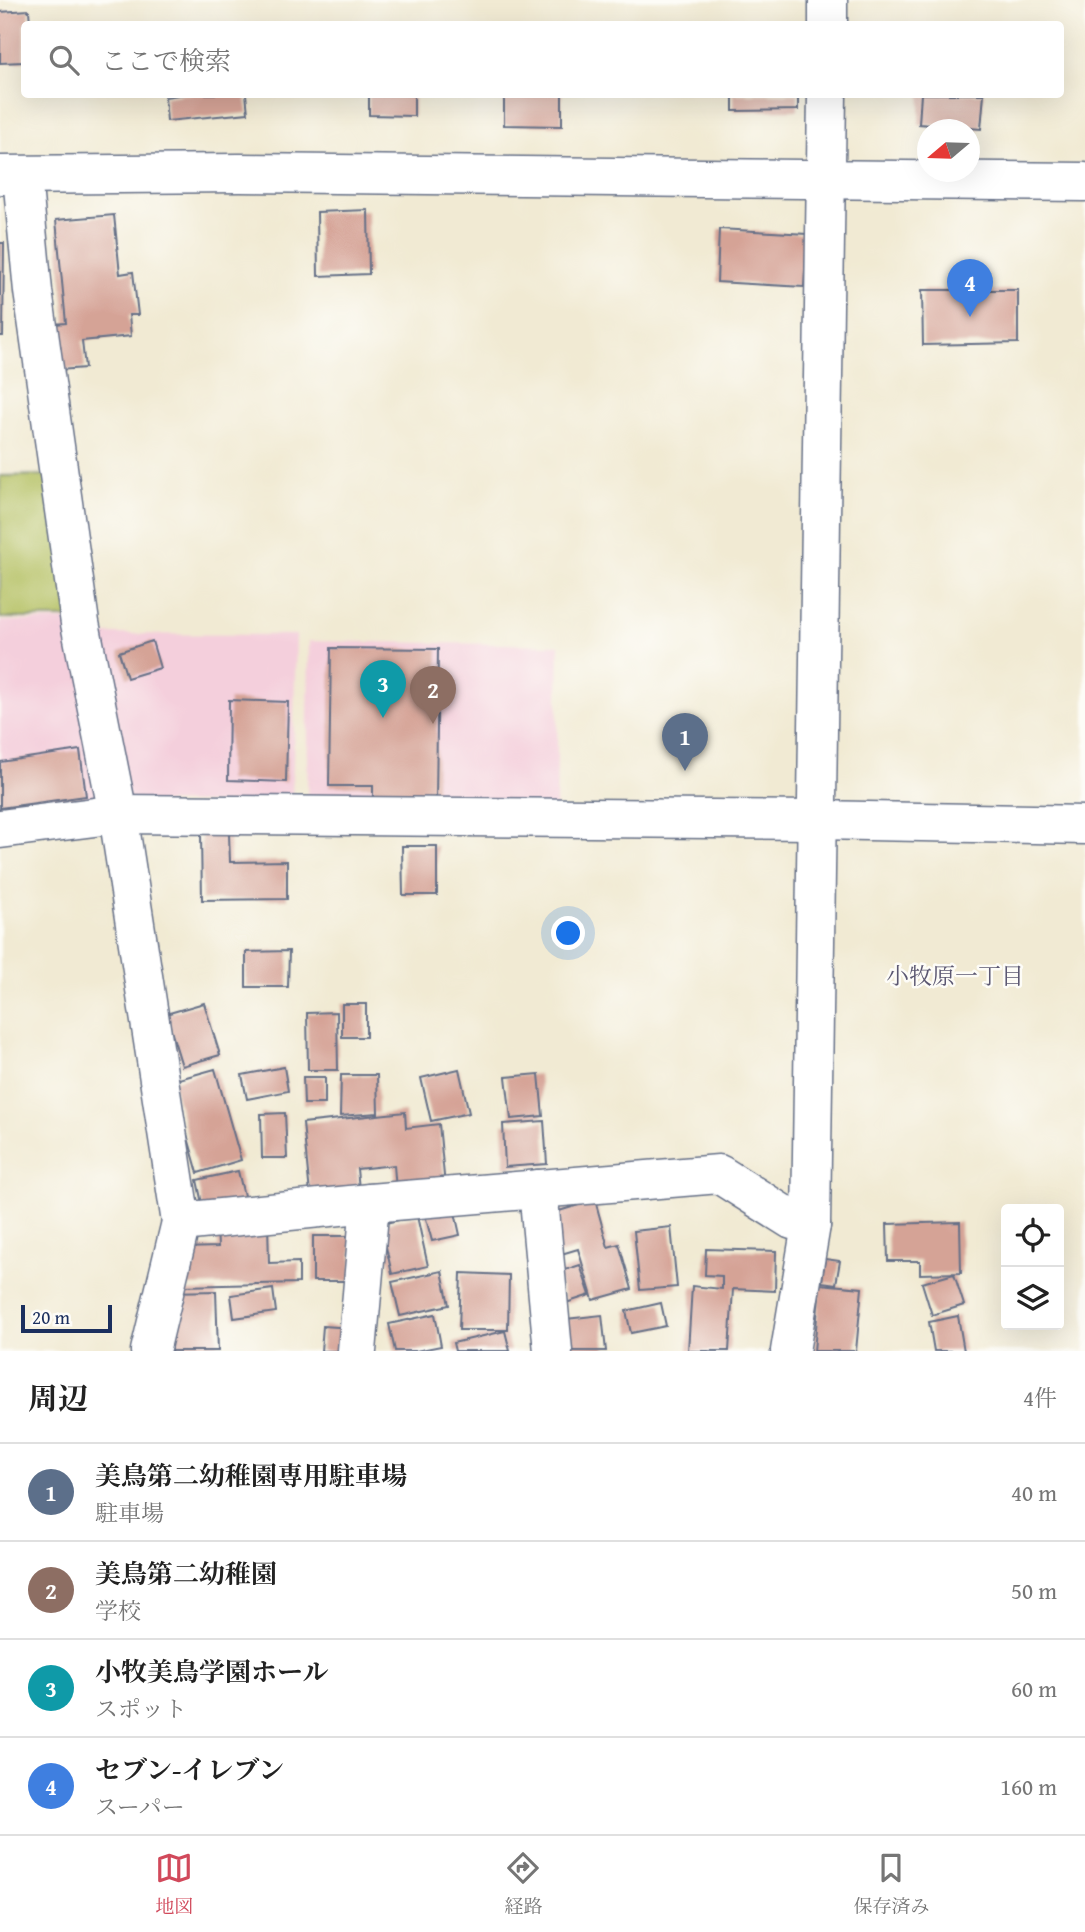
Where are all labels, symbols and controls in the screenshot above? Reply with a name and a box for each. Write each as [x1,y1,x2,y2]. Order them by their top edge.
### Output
search box [21,21,1064,98]
icon: search [45,41,83,79]
text: ここで検索 [101,41,231,80]
north arrow [917,119,980,182]
pin: 4 [947,259,993,317]
pin: 3 [360,660,406,718]
pin: 2 [410,666,456,724]
pin: 1 [662,713,708,771]
your location [551,916,585,950]
district label: 小牧原一丁目 [886,959,1024,992]
map controls [1001,1204,1064,1330]
button: locate [1001,1204,1064,1267]
button: layers [1001,1267,1064,1330]
scale bar [21,1302,112,1334]
text: 20 m [32,1303,70,1331]
text: 周辺 [28,1376,88,1420]
text: 4件 [1023,1381,1057,1414]
text: 美鳥第二幼稚園専用駐車場 [95,1456,407,1495]
text: 1 [45,1476,57,1509]
text: 40 m [1011,1476,1057,1509]
text: 駐車場 [95,1496,164,1529]
text: 美鳥第二幼稚園 [95,1554,277,1593]
text: 2 [45,1574,57,1607]
text: 50 m [1011,1574,1057,1607]
text: 学校 [95,1594,141,1627]
text: 小牧美鳥学園ホール [95,1652,328,1691]
text: 3 [45,1672,57,1705]
text: 60 m [1011,1672,1057,1705]
text: スポット [95,1692,187,1725]
text: セブン-イレブン [95,1750,284,1789]
text: 4 [45,1770,57,1803]
text: 160 m [1000,1770,1057,1803]
text: スーパー [95,1790,185,1823]
tab: 地図 [155,1849,194,1920]
tab: 経路 [504,1849,543,1920]
tab: 保存済み [853,1849,930,1920]

